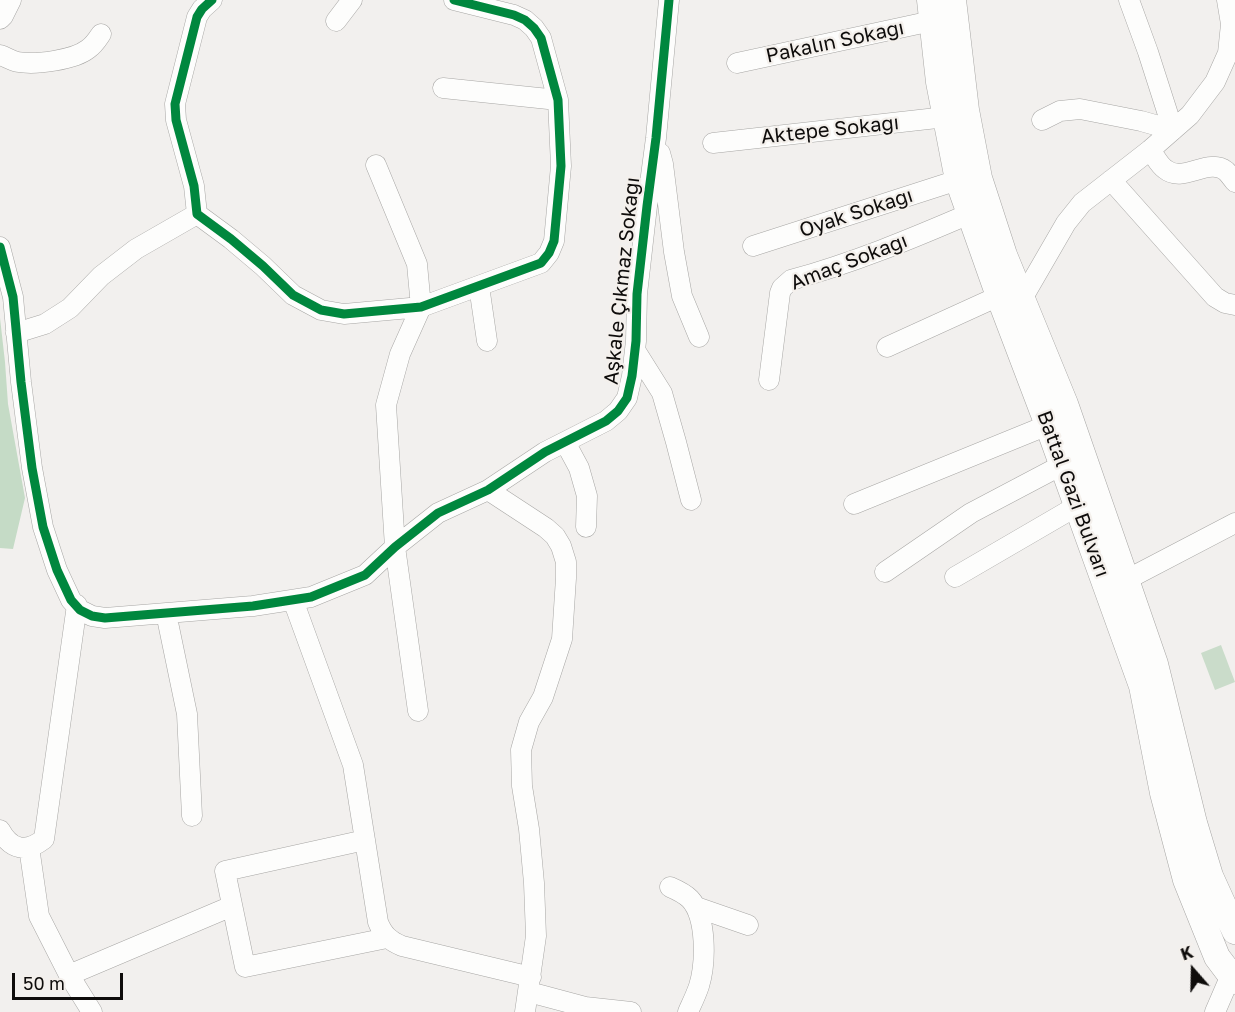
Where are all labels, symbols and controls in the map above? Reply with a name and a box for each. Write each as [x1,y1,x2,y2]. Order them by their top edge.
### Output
street label: Pakalın Sokağı [764,16,906,68]
street label: Aktepe Sokağı [760,111,900,149]
street label: Aşkale Çıkmaz Sokağı [599,176,645,386]
street label: Oyak Sokağı [796,183,916,243]
street label: Amaç Sokağı [787,229,911,295]
street label: Battal Gazi Bulvarı [1032,407,1114,581]
north arrow [1163,940,1223,1000]
text: K [1178,942,1196,964]
scale bar [15,961,126,999]
text: 50 m [23,972,65,994]

